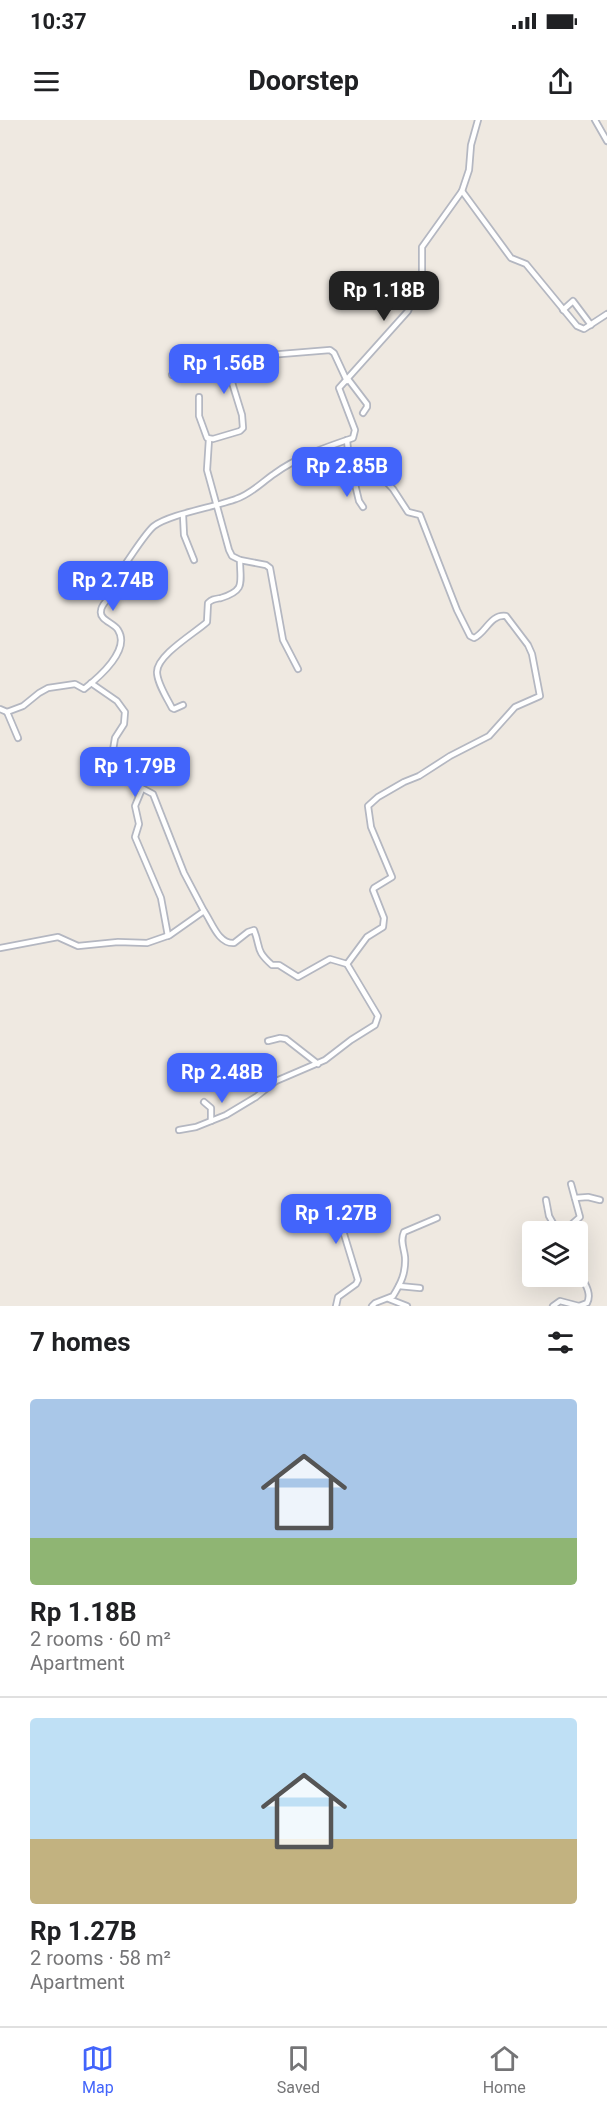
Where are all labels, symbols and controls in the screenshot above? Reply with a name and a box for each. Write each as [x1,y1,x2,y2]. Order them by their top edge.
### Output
text: 10:37 [30,9,87,34]
icon: menu [30,65,63,98]
text: Doorstep [248,65,359,97]
icon: share [544,65,577,98]
pin: Rp 1.18B [322,271,446,322]
text: Rp 1.18B [343,278,425,302]
pin: Rp 1.56B [162,344,286,395]
text: Rp 1.56B [183,351,265,375]
pin: Rp 2.85B [285,447,409,498]
text: Rp 2.85B [306,454,388,478]
pin: Rp 2.74B [51,561,175,612]
text: Rp 2.74B [72,568,154,592]
pin: Rp 1.79B [73,747,197,798]
text: Rp 1.79B [94,754,176,778]
pin: Rp 2.48B [160,1053,284,1104]
text: Rp 2.48B [181,1060,263,1084]
pin: Rp 1.27B [274,1194,398,1245]
text: Rp 1.27B [295,1201,377,1225]
map controls [522,1221,588,1287]
button: layers [522,1221,588,1287]
icon: filters [544,1326,577,1359]
text: 7 homes [30,1327,131,1357]
icon: home [250,1438,358,1546]
text: Rp 1.18B [30,1597,137,1627]
text: 2 rooms · 60 m² [30,1627,171,1651]
text: Apartment [30,1651,125,1675]
icon: home [250,1757,358,1865]
text: Rp 1.27B [30,1916,137,1946]
text: 2 rooms · 58 m² [30,1946,171,1970]
text: Apartment [30,1970,125,1994]
tab: Map [81,2042,114,2097]
tab: Saved [277,2042,320,2097]
tab: Home [483,2042,526,2097]

